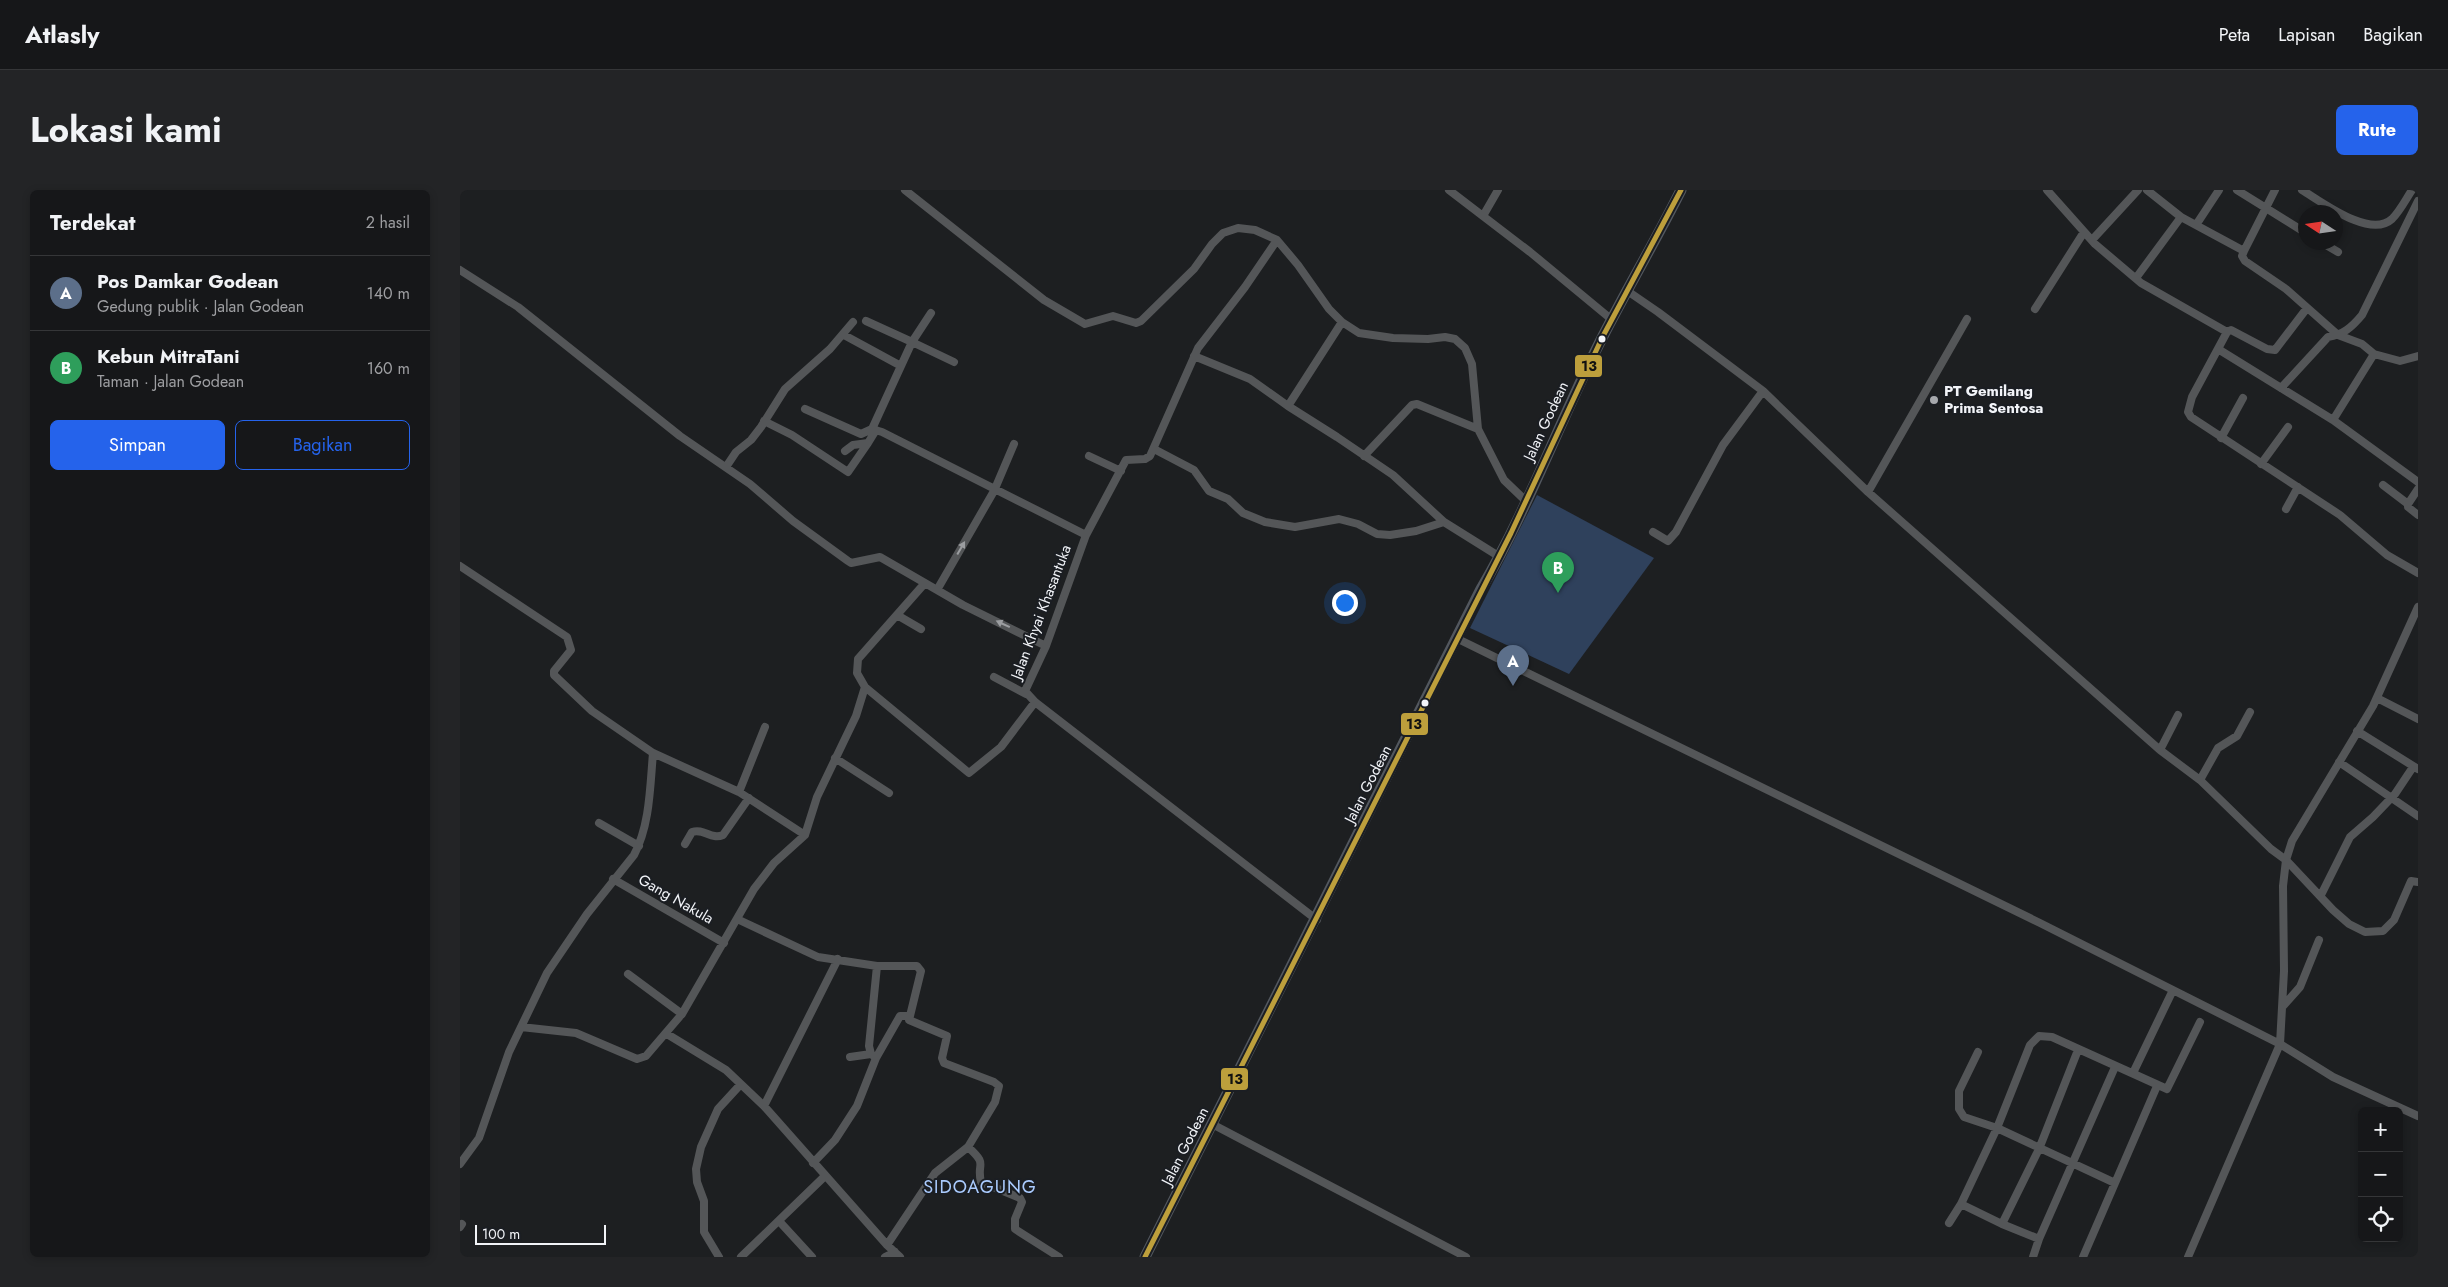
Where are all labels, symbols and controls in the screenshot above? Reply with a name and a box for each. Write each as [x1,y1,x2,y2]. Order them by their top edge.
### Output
text: Atlasly [25,17,100,52]
text: Peta [2219,22,2250,48]
text: Lapisan [2278,22,2335,48]
text: Bagikan [2363,22,2423,48]
text: Lokasi kami [30,105,222,155]
button: Rute [2336,105,2418,155]
north arrow [2298,205,2343,250]
text: Terdekat [50,208,135,238]
text: 2 hasil [366,211,410,234]
text: Pos Damkar Godean [97,268,279,295]
text: A [60,282,72,305]
text: 140 m [367,282,410,305]
text: Gedung publik · Jalan Godean [97,295,304,318]
unlabelled marker [1597,334,1607,344]
text: Kebun MitraTani [97,343,239,370]
line badge: 13 [1574,354,1603,378]
text: 13 [1581,356,1597,376]
text: B [61,357,71,380]
text: 160 m [367,357,410,380]
text: Taman · Jalan Godean [97,370,244,393]
street label: Jalan Godean [1517,378,1574,466]
place label: PT Gemilang Prima Sentosa [1944,380,2043,419]
marker: PT Gemilang Prima Sentosa [1928,394,1940,406]
button: Simpan [50,420,225,470]
button: Bagikan [235,420,410,470]
one-way arrow [957,541,966,554]
street label: Jalan Khyai Khasantuka [1005,542,1077,684]
pin: B [1542,552,1574,593]
your location [1332,590,1358,616]
one-way arrow [996,620,1010,628]
pin: A [1497,645,1529,686]
unlabelled marker [1420,698,1430,708]
line badge: 13 [1400,712,1429,736]
text: 13 [1406,714,1422,734]
street label: Jalan Godean [1338,741,1397,829]
street label: Gang Nakula [634,869,718,929]
line badge: 13 [1220,1067,1249,1091]
text: 13 [1227,1069,1243,1089]
street label: Jalan Godean [1155,1103,1214,1191]
map controls [2358,1107,2403,1242]
button: + [2358,1107,2403,1152]
button: − [2358,1152,2403,1197]
district label: SIDOAGUNG [923,1174,1037,1200]
button: locate [2358,1197,2403,1242]
scale bar [475,1222,606,1245]
text: 100 m [482,1224,520,1244]

